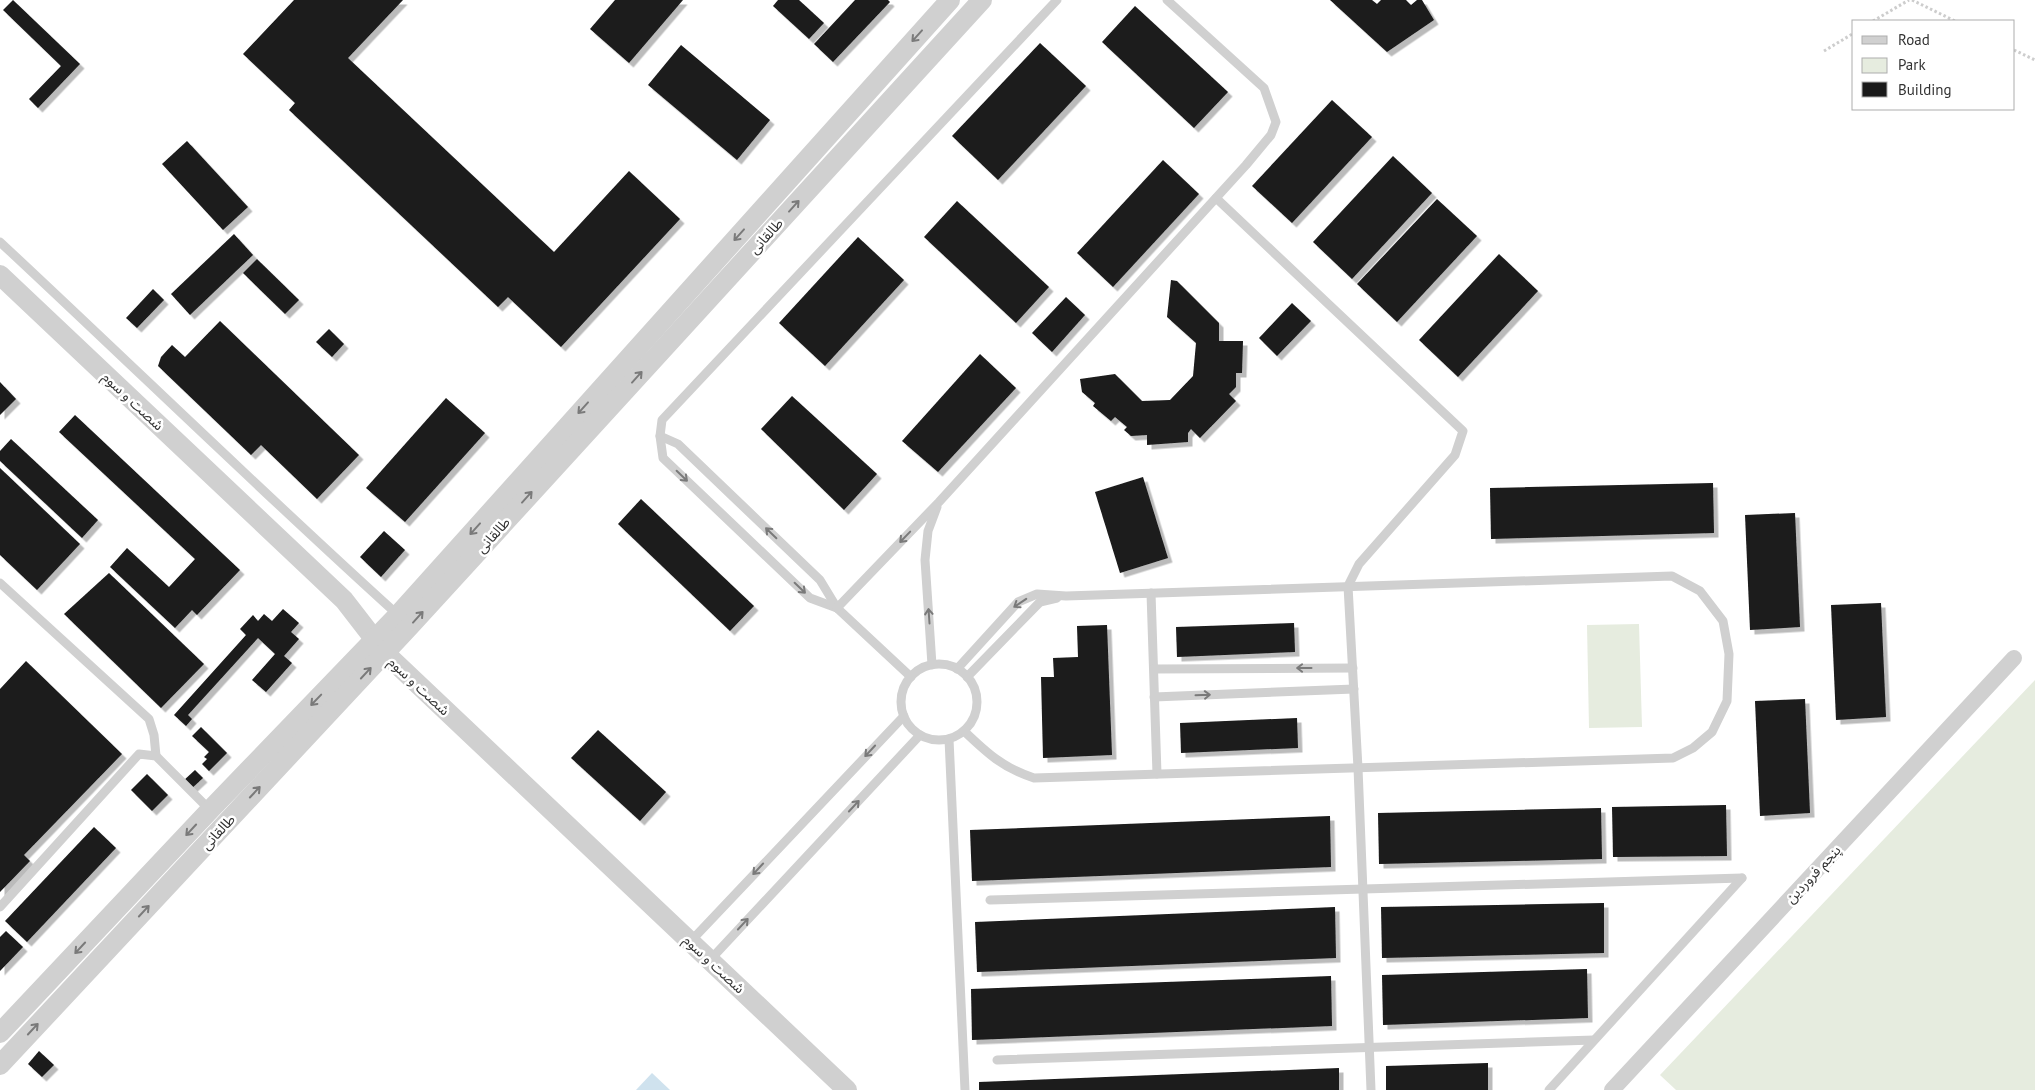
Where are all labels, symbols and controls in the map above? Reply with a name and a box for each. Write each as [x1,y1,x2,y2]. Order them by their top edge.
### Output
legend [1852,20,2015,110]
one-way arrow [911,30,923,43]
text: Road [1898,30,1930,49]
text: Park [1898,55,1926,74]
text: Building [1898,80,1952,99]
one-way arrow [788,199,799,212]
street label: طالقانی [745,214,787,258]
one-way arrow [733,229,744,242]
street label: شصت و سوم [97,368,168,436]
one-way arrow [631,371,643,384]
one-way arrow [577,402,589,415]
one-way arrow [676,470,688,482]
one-way arrow [521,491,533,504]
street label: طالقانی [472,513,514,557]
one-way arrow [469,523,481,536]
one-way arrow [764,527,777,539]
one-way arrow [899,531,911,543]
one-way arrow [793,582,806,594]
one-way arrow [1013,598,1027,608]
one-way arrow [924,609,933,625]
one-way arrow [412,611,424,624]
street label: شصت و سوم [383,653,454,721]
one-way arrow [1296,664,1312,673]
one-way arrow [360,667,372,679]
one-way arrow [1194,690,1211,700]
one-way arrow [310,694,322,707]
one-way arrow [864,745,876,758]
one-way arrow [249,785,261,798]
one-way arrow [848,799,860,812]
street label: طالقانی [197,810,239,854]
one-way arrow [185,823,197,836]
street label: پنجم فروردین [1781,841,1846,908]
one-way arrow [752,863,764,876]
one-way arrow [138,904,150,917]
one-way arrow [737,918,749,931]
street label: شصت و سوم [678,931,749,999]
one-way arrow [74,942,86,954]
one-way arrow [27,1023,39,1036]

